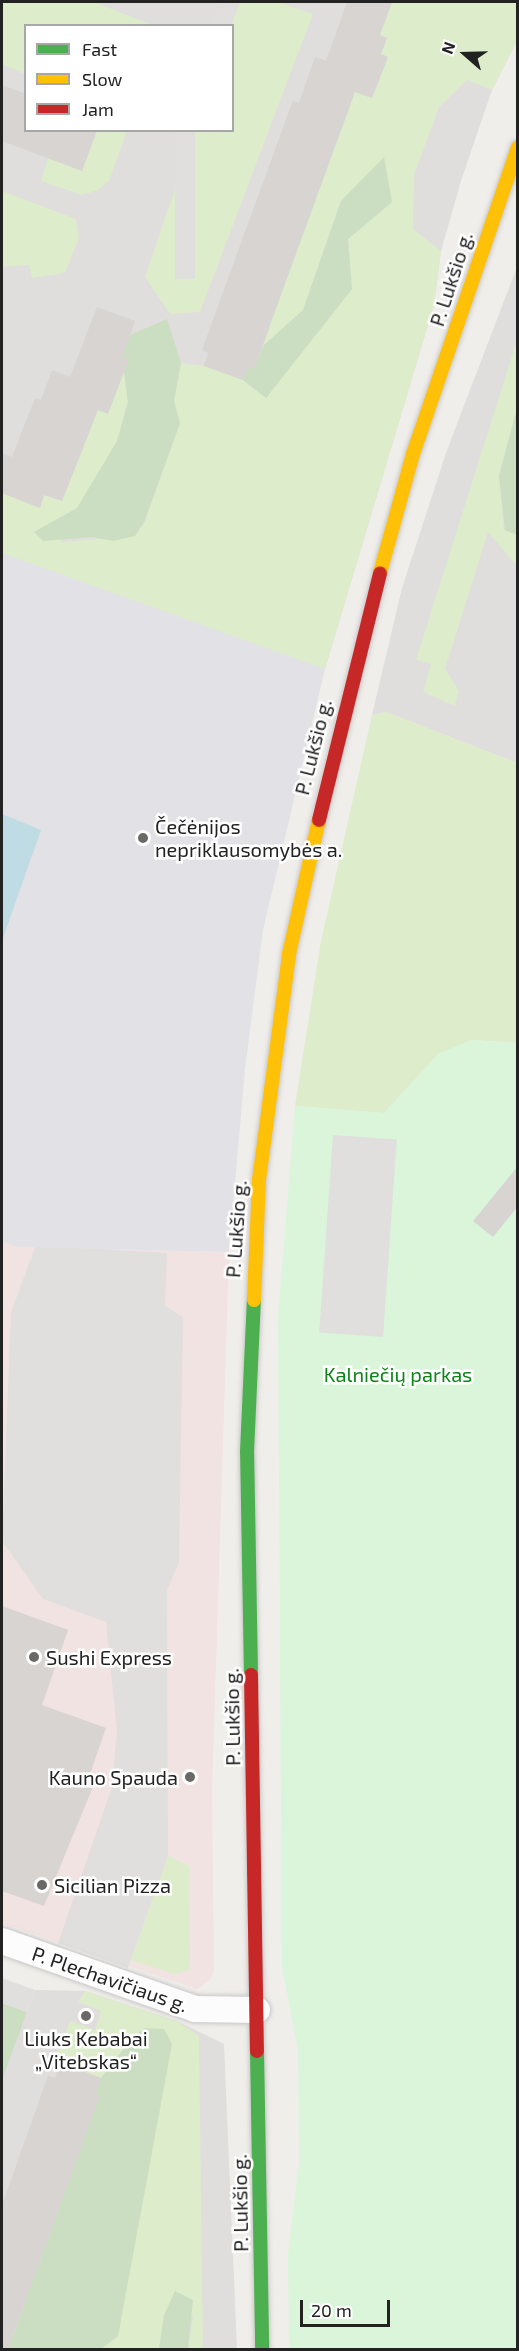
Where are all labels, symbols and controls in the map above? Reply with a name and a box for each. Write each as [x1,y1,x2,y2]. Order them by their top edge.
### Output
legend [24,24,234,132]
north arrow [435,24,495,84]
text: Fast [82,38,117,60]
text: N [437,39,459,56]
text: Slow [82,68,122,90]
text: Jam [82,98,114,120]
street label: P. Lukšio g. [424,229,478,329]
street label: P. Lukšio g. [290,697,336,797]
place label: Čečėnijos nepriklausomybės a. [155,814,342,861]
marker: Čečėnijos nepriklausomybės a. [136,831,150,845]
street label: P. Lukšio g. [221,1179,251,1279]
park label: Kalniečių parkas [324,1362,472,1386]
place label: Sushi Express [46,1645,172,1669]
marker: Sushi Express [27,1650,41,1664]
street label: P. Lukšio g. [219,1668,245,1766]
place label: Kauno Spauda [49,1765,178,1789]
marker: Kauno Spauda [183,1770,197,1784]
place label: Sicilian Pizza [54,1873,171,1897]
marker: Sicilian Pizza [35,1878,49,1892]
street label: P. Plechavičiaus g. [29,1941,191,2017]
marker: Liuks Kebabai „Vitebskas“ [79,2009,93,2023]
place label: Liuks Kebabai „Vitebskas“ [24,2026,148,2073]
street label: P. Lukšio g. [227,2154,253,2252]
scale bar [303,2288,393,2326]
text: 20 m [311,2299,352,2321]

